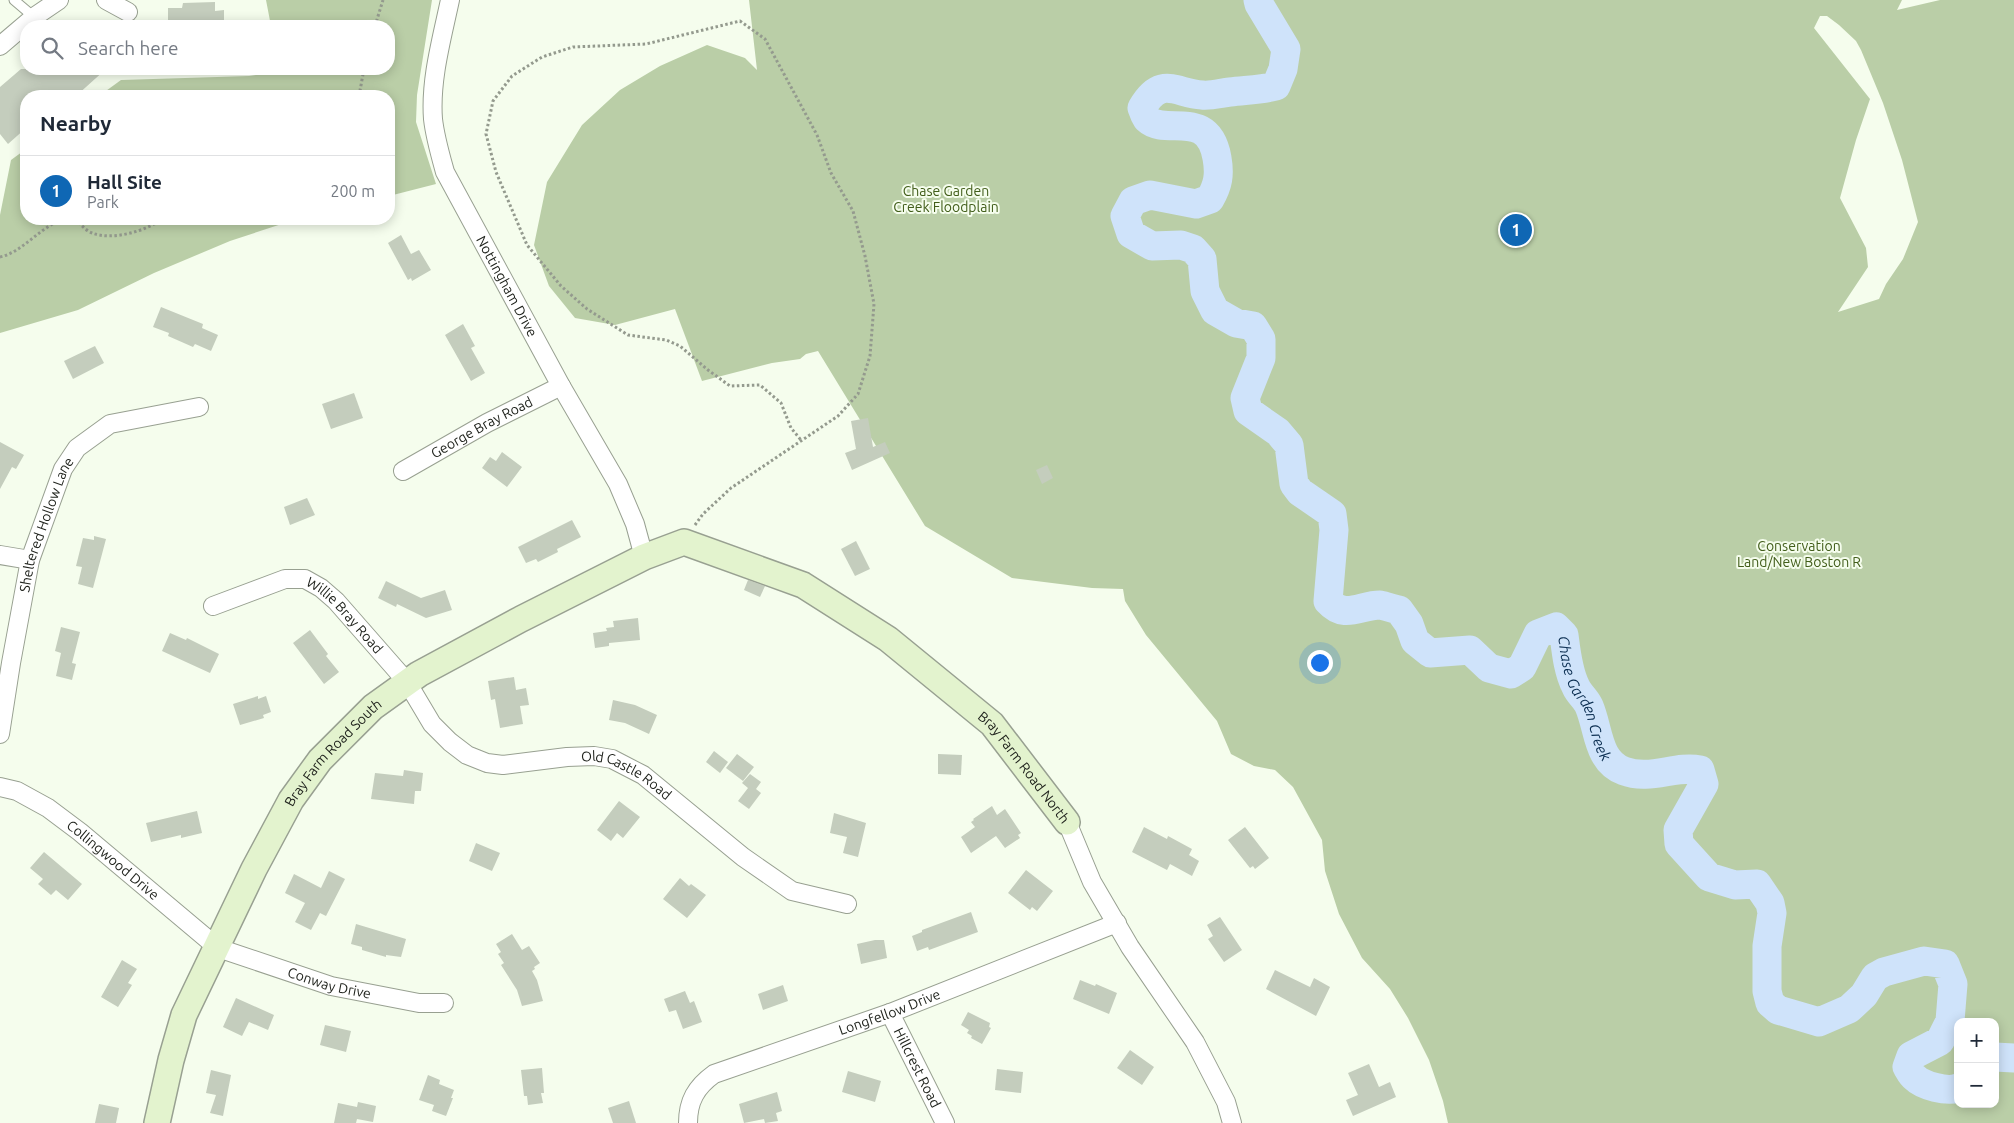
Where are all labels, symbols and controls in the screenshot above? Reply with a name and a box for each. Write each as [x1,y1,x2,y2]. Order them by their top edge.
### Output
search box [20,20,395,75]
icon: search [38,34,66,62]
text: Search here [78,37,178,59]
text: Nearby [40,111,111,135]
text: Hall Site [87,171,162,193]
text: 1 [51,182,61,200]
text: 200 m [330,182,375,200]
park label: Chase Garden Creek Floodplain [893,183,999,215]
text: Park [87,193,119,211]
pin: 1 [1500,211,1532,249]
street label: Nottingham Drive [473,233,541,339]
street label: George Bray Road [428,394,535,461]
street label: Sheltered Hollow Lane [16,454,77,594]
park label: Conservation Land/New Boston R [1737,538,1861,570]
street label: Willie Bray Road [304,574,386,657]
water label: Chase Garden Creek [1556,635,1615,764]
your location [1307,650,1333,676]
street label: Bray Farm Road South [281,696,384,809]
street label: Bray Farm Road North [975,708,1073,826]
street label: Old Castle Road [581,748,675,803]
street label: Collingwood Drive [64,817,162,903]
street label: Conway Drive [286,964,372,1002]
street label: Longfellow Drive [836,986,943,1038]
map controls [1954,1018,1999,1108]
button: + [1954,1018,1999,1063]
street label: Hillcrest Road [891,1025,944,1110]
button: − [1954,1063,1999,1108]

